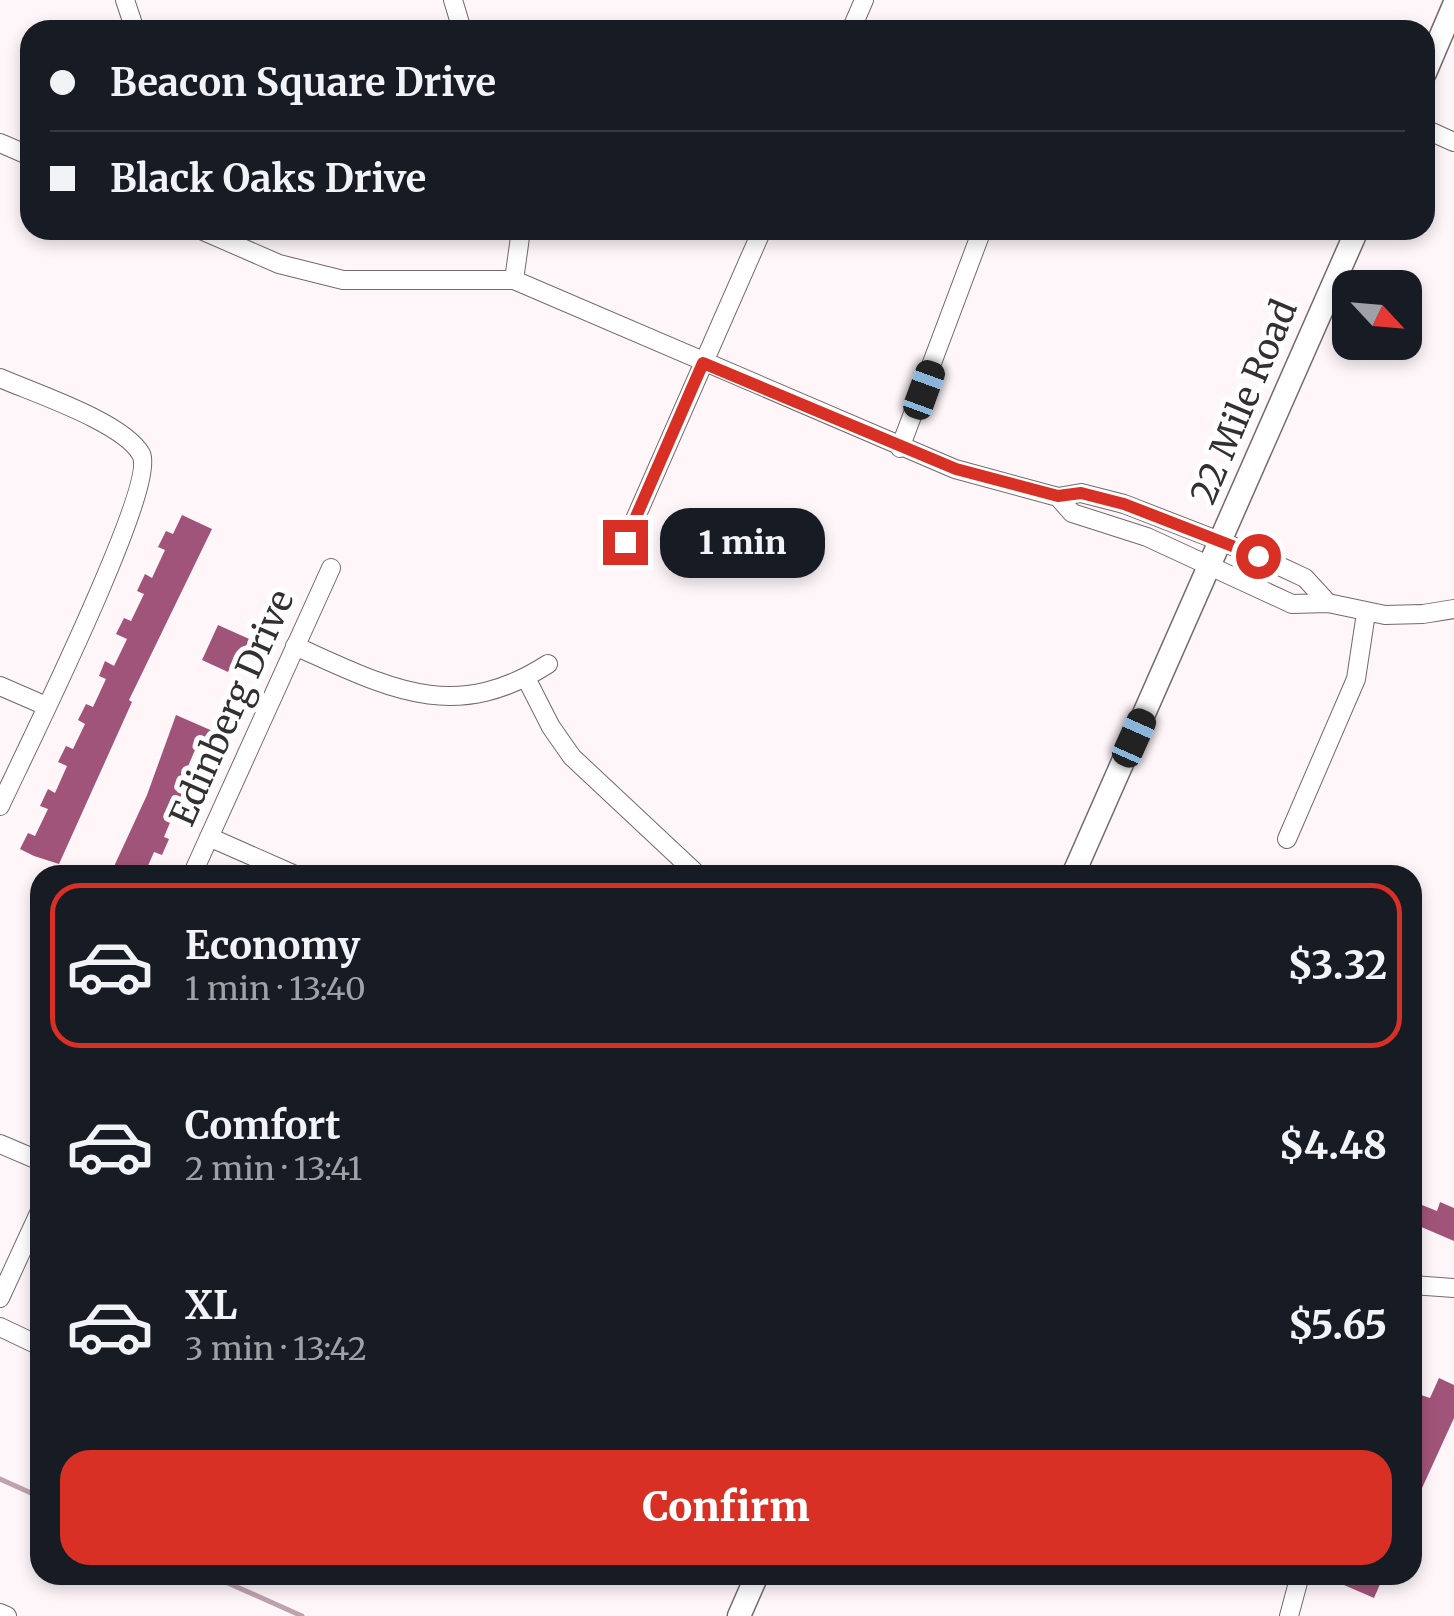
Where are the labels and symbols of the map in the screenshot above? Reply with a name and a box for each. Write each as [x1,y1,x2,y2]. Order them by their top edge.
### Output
north arrow [1332,270,1422,360]
street label: 22 Mile Road [1181,293,1307,511]
car [900,357,948,423]
callout: 1 min [660,507,825,577]
route end [603,520,648,565]
route start [1236,534,1281,579]
street label: Edinberg Drive [160,583,304,833]
car [1108,704,1160,772]

